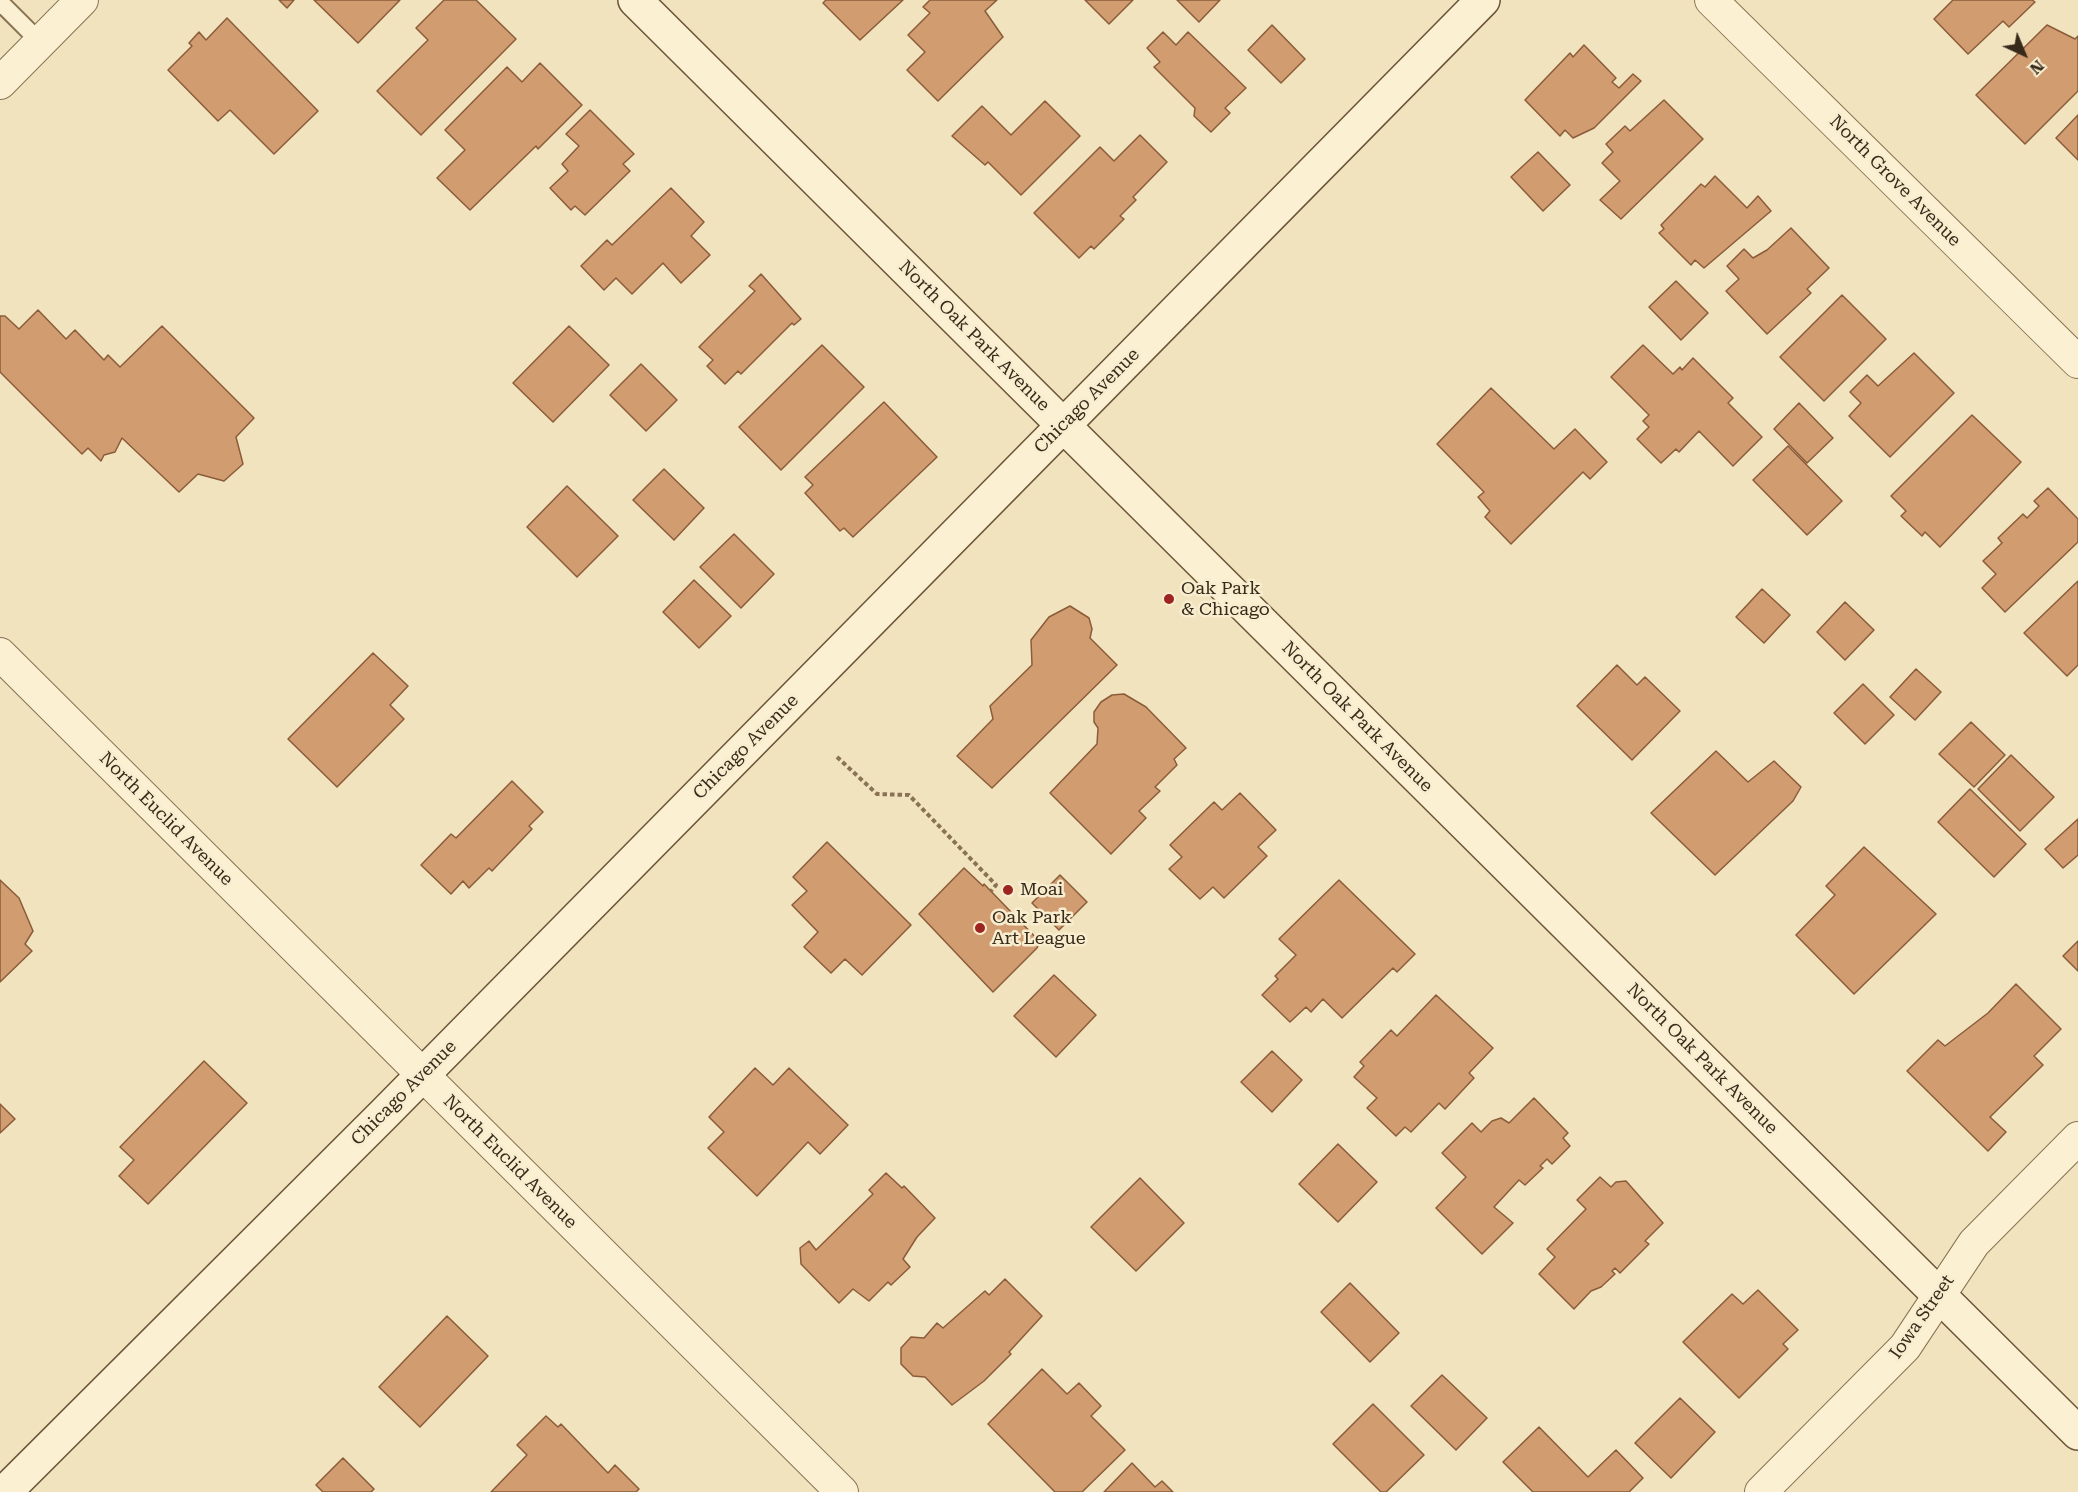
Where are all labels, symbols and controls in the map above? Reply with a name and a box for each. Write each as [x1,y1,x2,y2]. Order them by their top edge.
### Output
north arrow [1994,24,2054,84]
text: N [2026,56,2048,78]
street label: North Grove Avenue [1825,111,1965,251]
street label: North Oak Park Avenue [894,256,1054,416]
street label: Chicago Avenue [1030,344,1144,458]
place label: Oak Park & Chicago [1181,578,1270,620]
marker: Oak Park & Chicago [1162,592,1176,606]
street label: North Oak Park Avenue [1277,637,1437,797]
street label: Chicago Avenue [689,690,803,804]
street label: North Euclid Avenue [95,748,237,890]
place label: Moai [1020,879,1063,901]
marker: Moai [1001,883,1015,897]
place label: Oak Park Art League [992,907,1086,950]
marker: Oak Park Art League [973,921,987,935]
street label: North Oak Park Avenue [1622,979,1782,1139]
street label: Chicago Avenue [347,1036,461,1150]
street label: North Euclid Avenue [439,1091,581,1233]
street label: Iowa Street [1885,1271,1959,1363]

